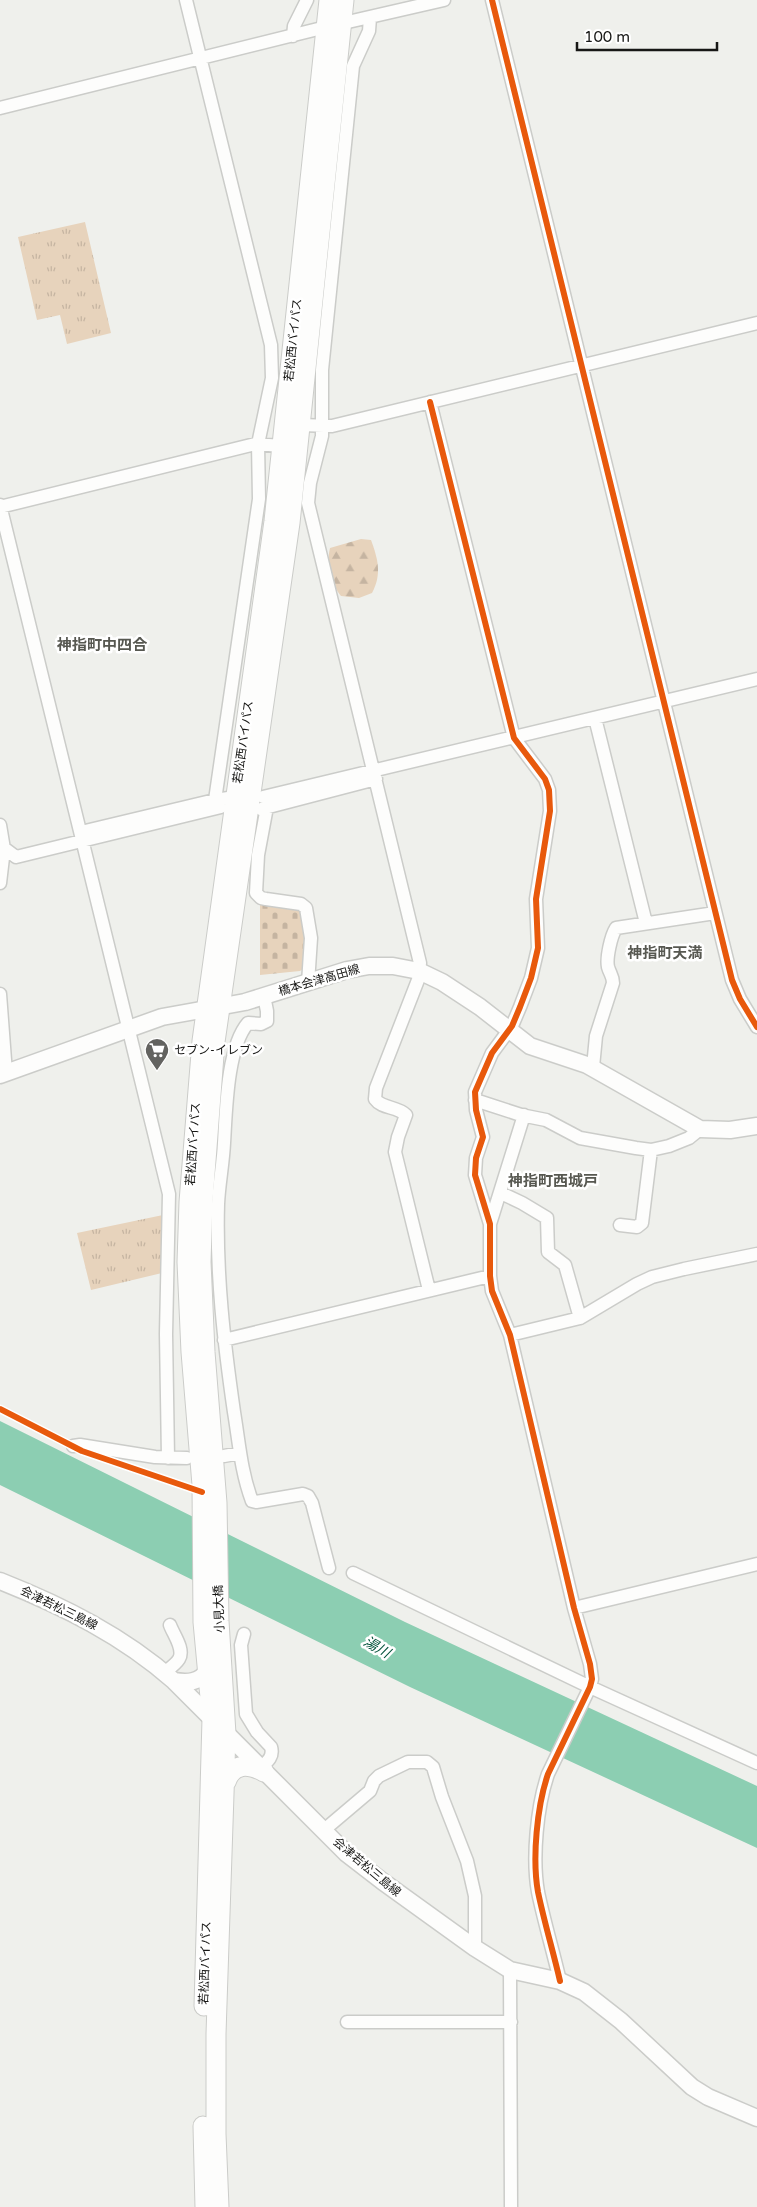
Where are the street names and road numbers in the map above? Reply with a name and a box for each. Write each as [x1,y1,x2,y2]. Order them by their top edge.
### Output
street label: 若松西バイパス [282,298,304,382]
street label: 若松西バイパス [230,700,256,784]
street label: 橋本会津高田線 [277,962,361,998]
street label: 若松西バイパス [183,1102,203,1186]
street label: 会津若松三島線 [18,1583,100,1633]
street label: 小見大橋 [211,1585,227,1633]
street label: 会津若松三島線 [330,1835,404,1899]
street label: 若松西バイパス [197,1921,213,2005]

